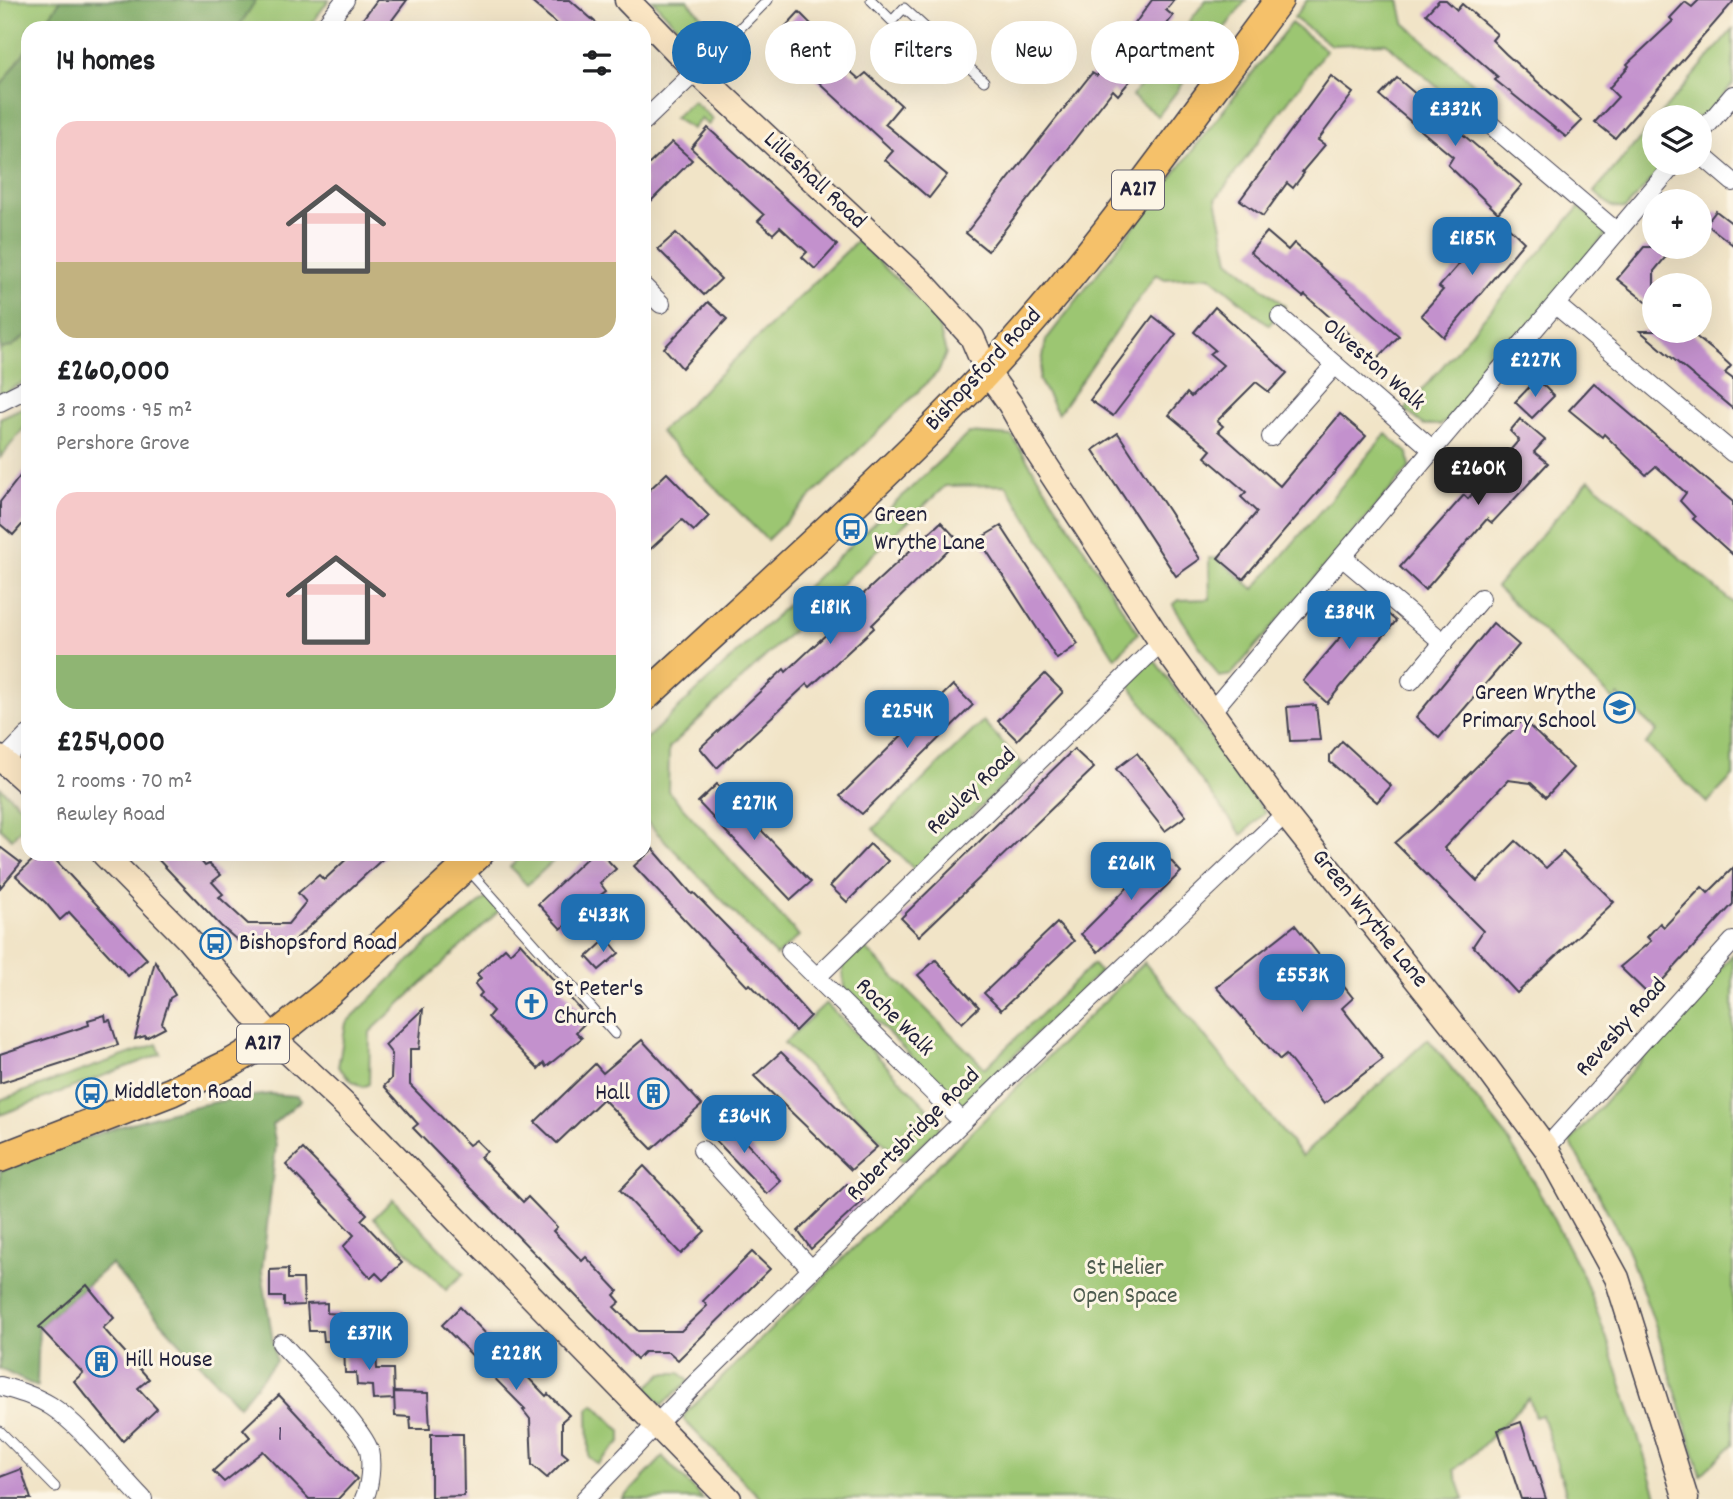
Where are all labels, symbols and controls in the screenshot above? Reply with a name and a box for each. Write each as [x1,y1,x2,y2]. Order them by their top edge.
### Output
chip: Buy [672,21,751,84]
chip: Rent [765,21,856,84]
chip: Filters [870,21,977,84]
chip: New [991,21,1077,84]
chip: Apartment [1091,21,1239,84]
text: 14 homes [56,42,155,85]
icon: filters [578,44,616,82]
pin: £332K [1406,88,1504,148]
text: £332K [1429,94,1481,127]
map controls [1642,105,1712,343]
button: layers [1642,105,1712,175]
street label: Lilleshall Road [755,124,873,238]
icon: home [273,166,399,292]
road number: A217 [1112,170,1164,210]
button: + [1642,189,1712,259]
pin: £185K [1423,218,1521,277]
text: £185K [1448,223,1496,256]
button: − [1642,273,1712,343]
street label: Bishopsford Road [918,300,1050,440]
street label: Olveston Walk [1314,311,1432,419]
pin: £227K [1486,340,1584,399]
text: £227K [1509,345,1561,378]
text: £260,000 [56,352,170,395]
text: 3 rooms · 95 m² [56,395,192,428]
text: Pershore Grove [56,428,190,461]
pin: £260K [1429,448,1527,507]
text: £260K [1450,453,1506,486]
place label: Green Wrythe Lane [874,499,985,561]
bus stop icon: Green Wrythe Lane [834,513,868,547]
icon: home [273,537,399,663]
pin: £181K [781,586,879,646]
text: £181K [809,592,851,625]
pin: £384K [1300,592,1398,651]
text: £384K [1323,597,1375,630]
place label: Green Wrythe Primary School [1462,677,1596,739]
pin: £254K [858,690,956,750]
school or university icon: Green Wrythe Primary School [1602,691,1636,725]
text: £254K [881,696,933,729]
text: £254,000 [56,723,165,766]
street label: Rewley Road [919,740,1025,844]
text: 2 rooms · 70 m² [56,766,192,799]
pin: £271K [705,782,803,842]
text: £271K [731,788,777,821]
text: Rewley Road [56,799,165,832]
pin: £261K [1082,842,1180,902]
street label: Green Wrythe Lane [1302,842,1436,996]
text: £261K [1107,848,1155,881]
pin: £433K [554,894,652,954]
text: £433K [577,900,629,933]
bus stop icon: Bishopsford Road [199,927,233,961]
place label: Bishopsford Road [239,927,397,961]
pin: £553K [1253,954,1351,1014]
text: £553K [1275,960,1329,993]
street label: Roche Walk [847,971,941,1065]
street label: Revesby Road [1568,971,1676,1085]
place label: St Peter's Church [554,973,644,1035]
church icon: St Peter's Church [514,987,548,1021]
road number: A217 [237,1024,289,1064]
street label: Robertsbridge Road [839,1060,989,1210]
bus stop icon: Middleton Road [74,1076,108,1110]
place label: Middleton Road [114,1076,252,1110]
place label: Hall [595,1077,630,1111]
building icon: Hall [636,1077,670,1111]
pin: £364K [695,1096,793,1155]
text: £364K [717,1101,771,1134]
park label: St Helier Open Space [1072,1252,1178,1314]
pin: £371K [320,1312,418,1372]
text: £371K [346,1318,392,1351]
pin: £228K [467,1332,565,1392]
text: £228K [490,1338,542,1371]
building icon: Hill House [85,1344,119,1378]
place label: Hill House [125,1344,213,1378]
house number: 1 [278,1421,282,1451]

